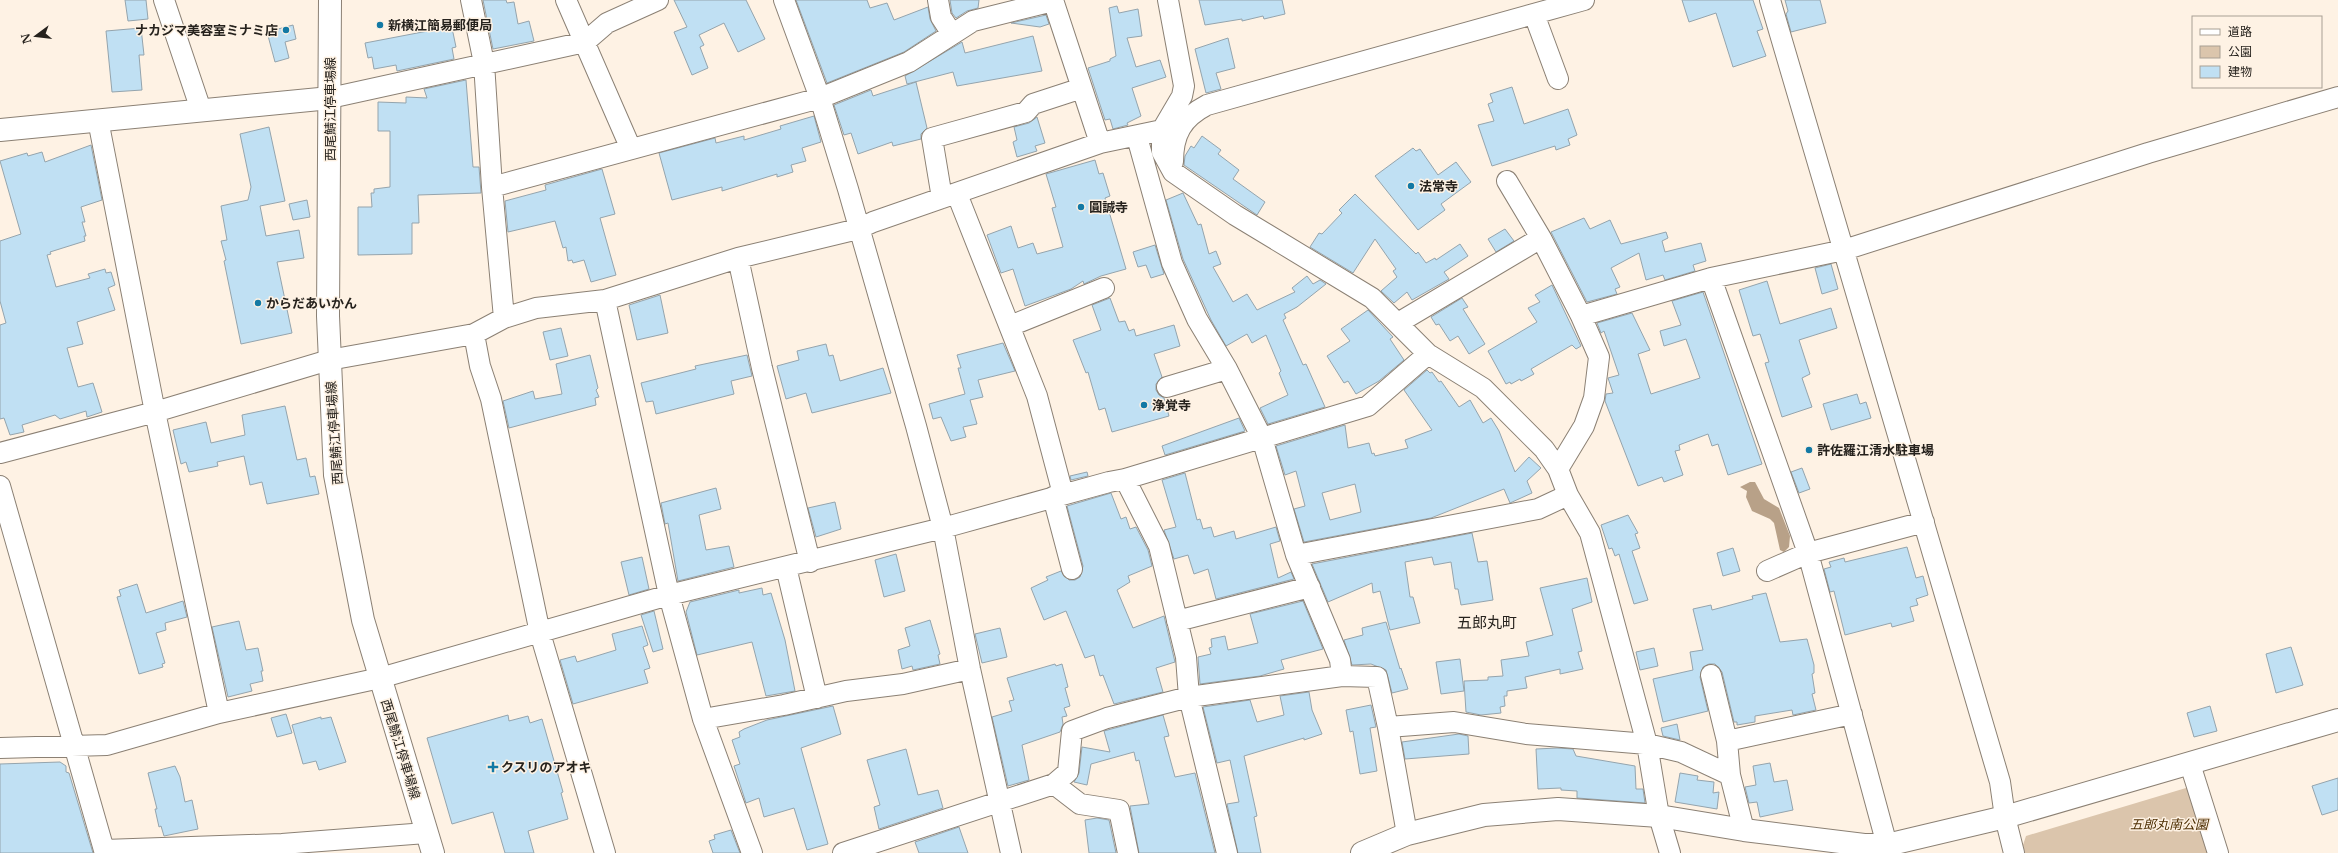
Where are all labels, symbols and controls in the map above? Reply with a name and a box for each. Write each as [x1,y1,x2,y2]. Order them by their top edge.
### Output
north arrow [16,16,56,56]
legend [2192,16,2322,88]
place label: 新横江簡易郵便局 [388,17,492,34]
marker: 新横江簡易郵便局 [375,20,385,30]
place label: ナカジマ美容室ミナミ店 [135,22,278,39]
text: 道路 [2228,24,2252,39]
marker: ナカジマ美容室ミナミ店 [281,25,291,35]
text: N [18,31,34,45]
text: 公園 [2228,44,2252,59]
street label: 西尾鯖江停車場線 [322,57,339,161]
text: 建物 [2228,64,2252,79]
place label: 法常寺 [1419,178,1458,195]
marker: 法常寺 [1406,181,1416,191]
place label: 圓誠寺 [1089,199,1128,216]
marker: 圓誠寺 [1076,202,1086,212]
place label: からだあいかん [266,295,357,312]
marker: からだあいかん [253,298,263,308]
street label: 西尾鯖江停車場線 [322,380,347,485]
place label: 浄覚寺 [1152,397,1191,414]
marker: 浄覚寺 [1139,400,1149,410]
place label: 許佐羅江清水駐車場 [1817,442,1934,459]
marker: 許佐羅江清水駐車場 [1804,445,1814,455]
district label: 五郎丸町 [1457,613,1517,632]
street label: 西尾鯖江停車場線 [377,697,424,801]
place label: クスリのアオキ [501,759,592,776]
marker: クスリのアオキ [488,762,498,772]
park label: 五郎丸南公園 [2130,816,2210,833]

